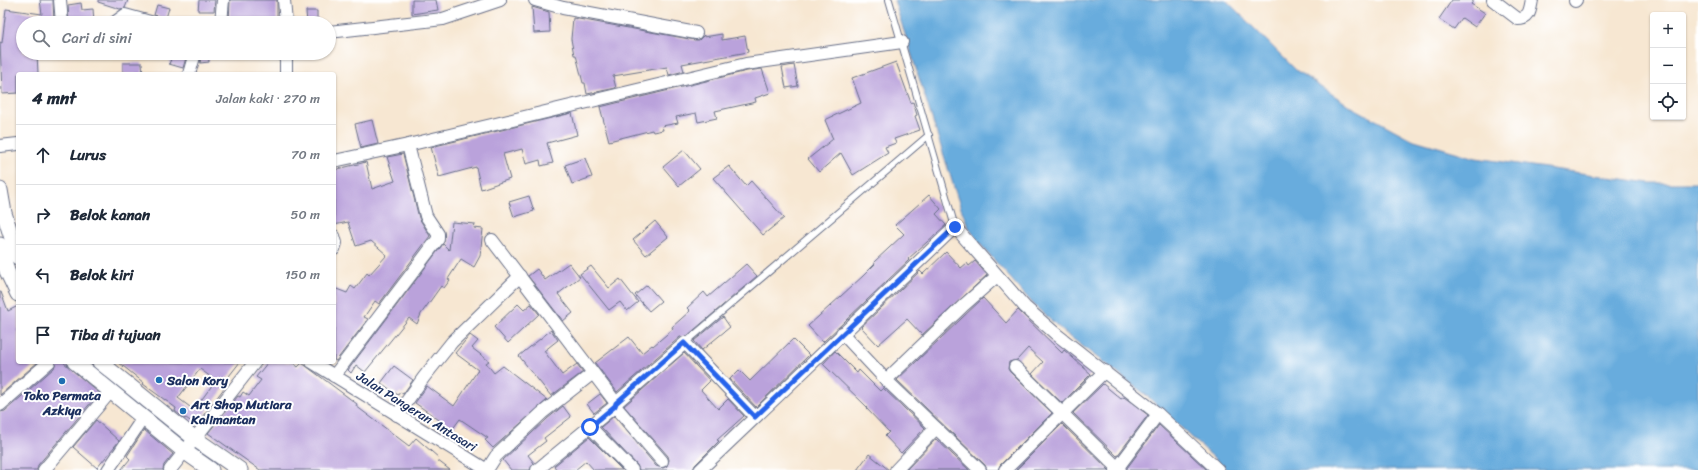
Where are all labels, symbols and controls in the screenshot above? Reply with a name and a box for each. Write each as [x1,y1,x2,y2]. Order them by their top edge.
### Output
map controls [1650,12,1686,120]
button: + [1650,12,1686,48]
search box [16,16,336,60]
text: Cari di sini [62,25,132,51]
icon: search [30,27,52,49]
button: − [1650,48,1686,84]
text: 4 mnt [32,83,76,113]
button: locate [1650,84,1686,120]
text: Jalan kaki · 270 m [216,87,320,110]
text: Lurus [70,142,106,168]
text: 70 m [291,143,320,166]
icon: ahead [32,144,54,166]
text: Belok kanan [70,202,150,228]
text: 50 m [290,203,320,226]
icon: right [32,204,54,226]
route end [946,218,964,236]
text: Belok kiri [70,262,133,288]
text: 150 m [285,263,320,286]
icon: left [32,264,54,286]
text: Tiba di tujuan [70,322,161,348]
icon: arrive [32,324,54,346]
street label: Jalan Pangeran Antasari [351,364,482,458]
place label: Salon Kory [166,369,229,392]
marker: Salon Kory [154,375,164,385]
marker: Toko Permata Azkiya [57,376,67,386]
place label: Toko Permata Azkiya [23,384,101,422]
place label: Art Shop Mutiara Kalimantan [190,393,292,431]
marker: Art Shop Mutiara Kalimantan [178,406,188,416]
route start [581,418,599,436]

